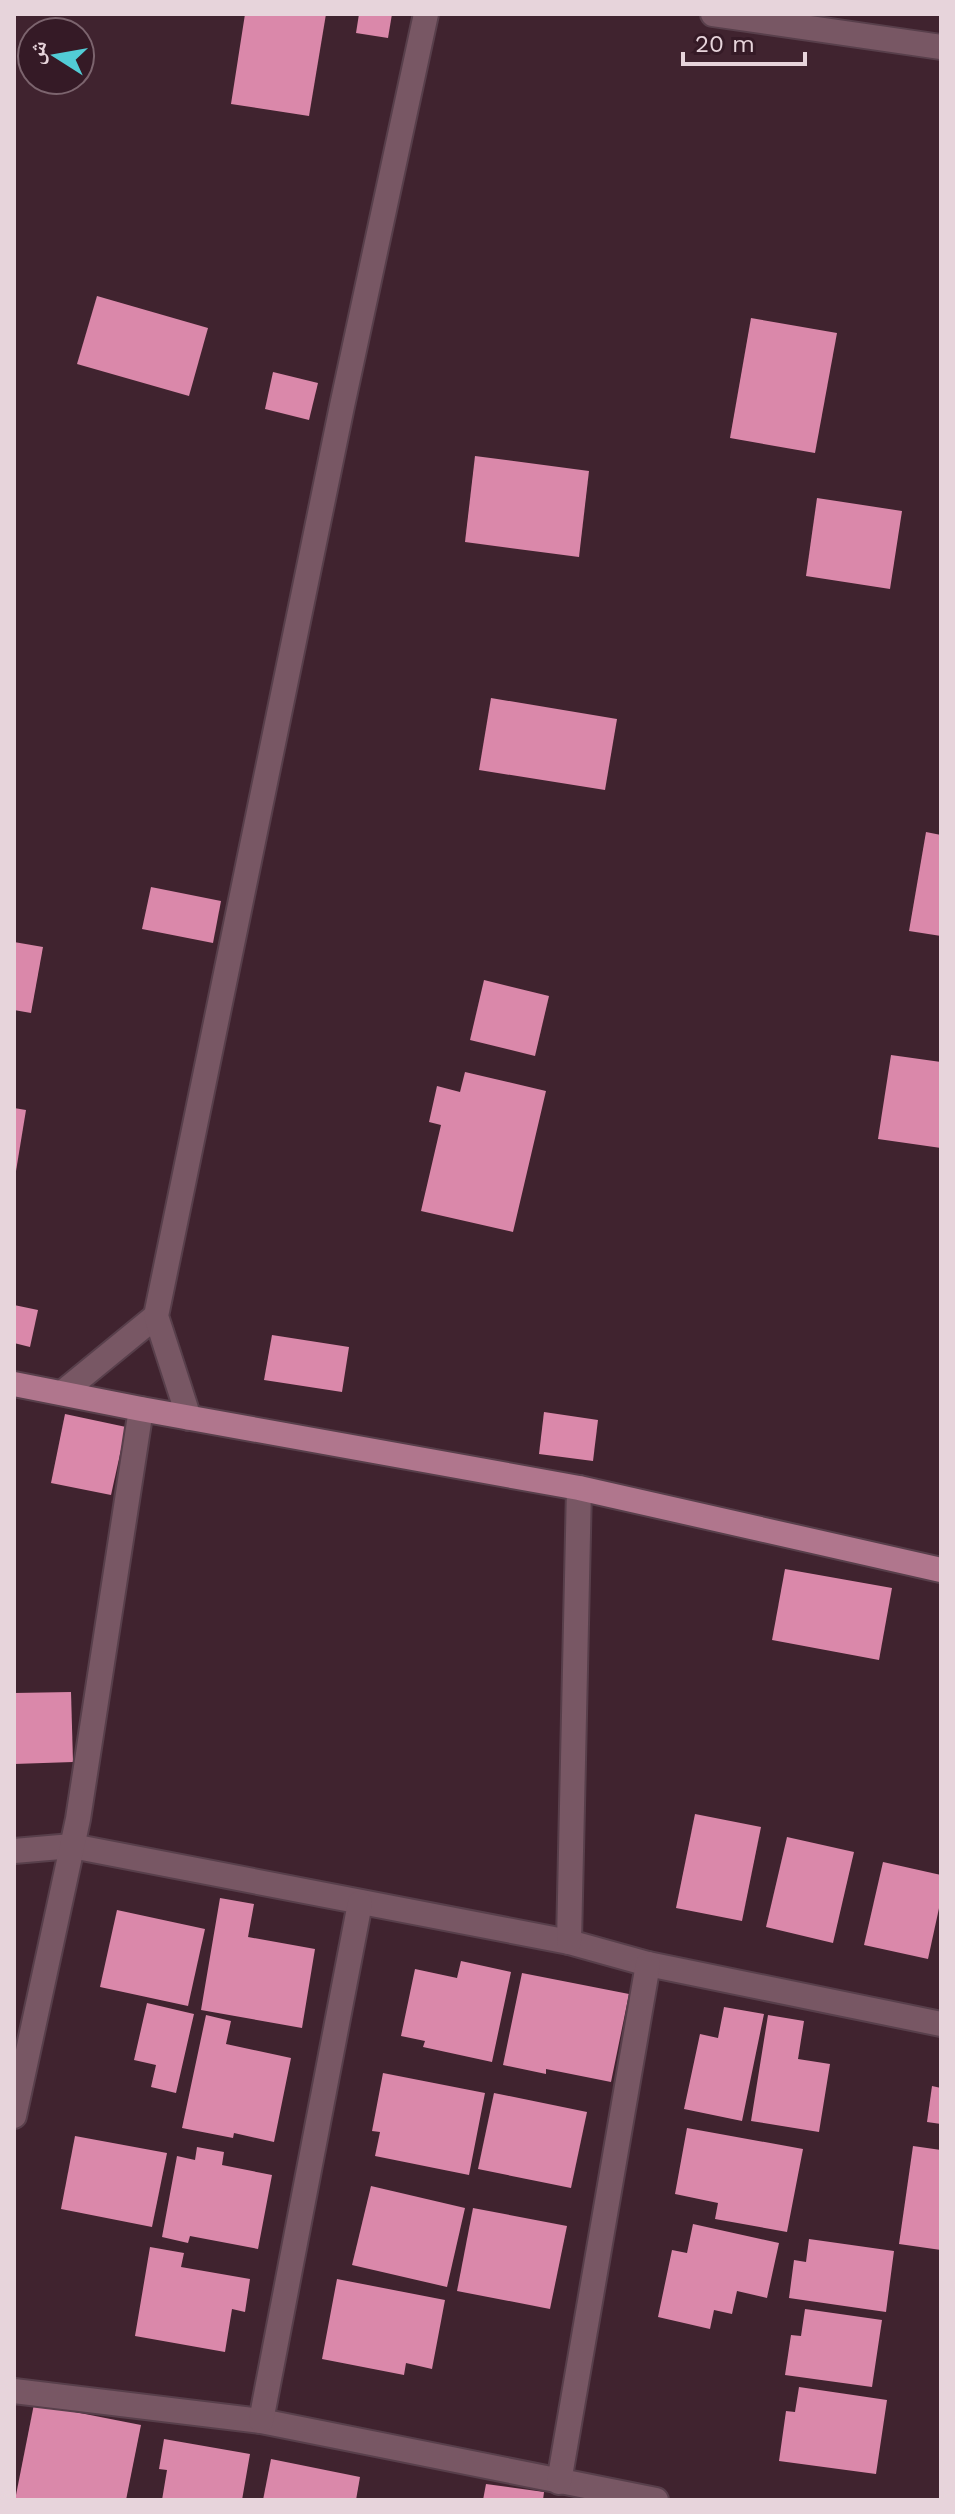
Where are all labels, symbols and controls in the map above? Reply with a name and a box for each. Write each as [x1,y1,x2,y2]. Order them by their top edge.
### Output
north arrow [16,16,96,96]
scale bar [683,16,805,66]
text: 20 m [695,30,755,58]
text: ش [22,38,52,66]

